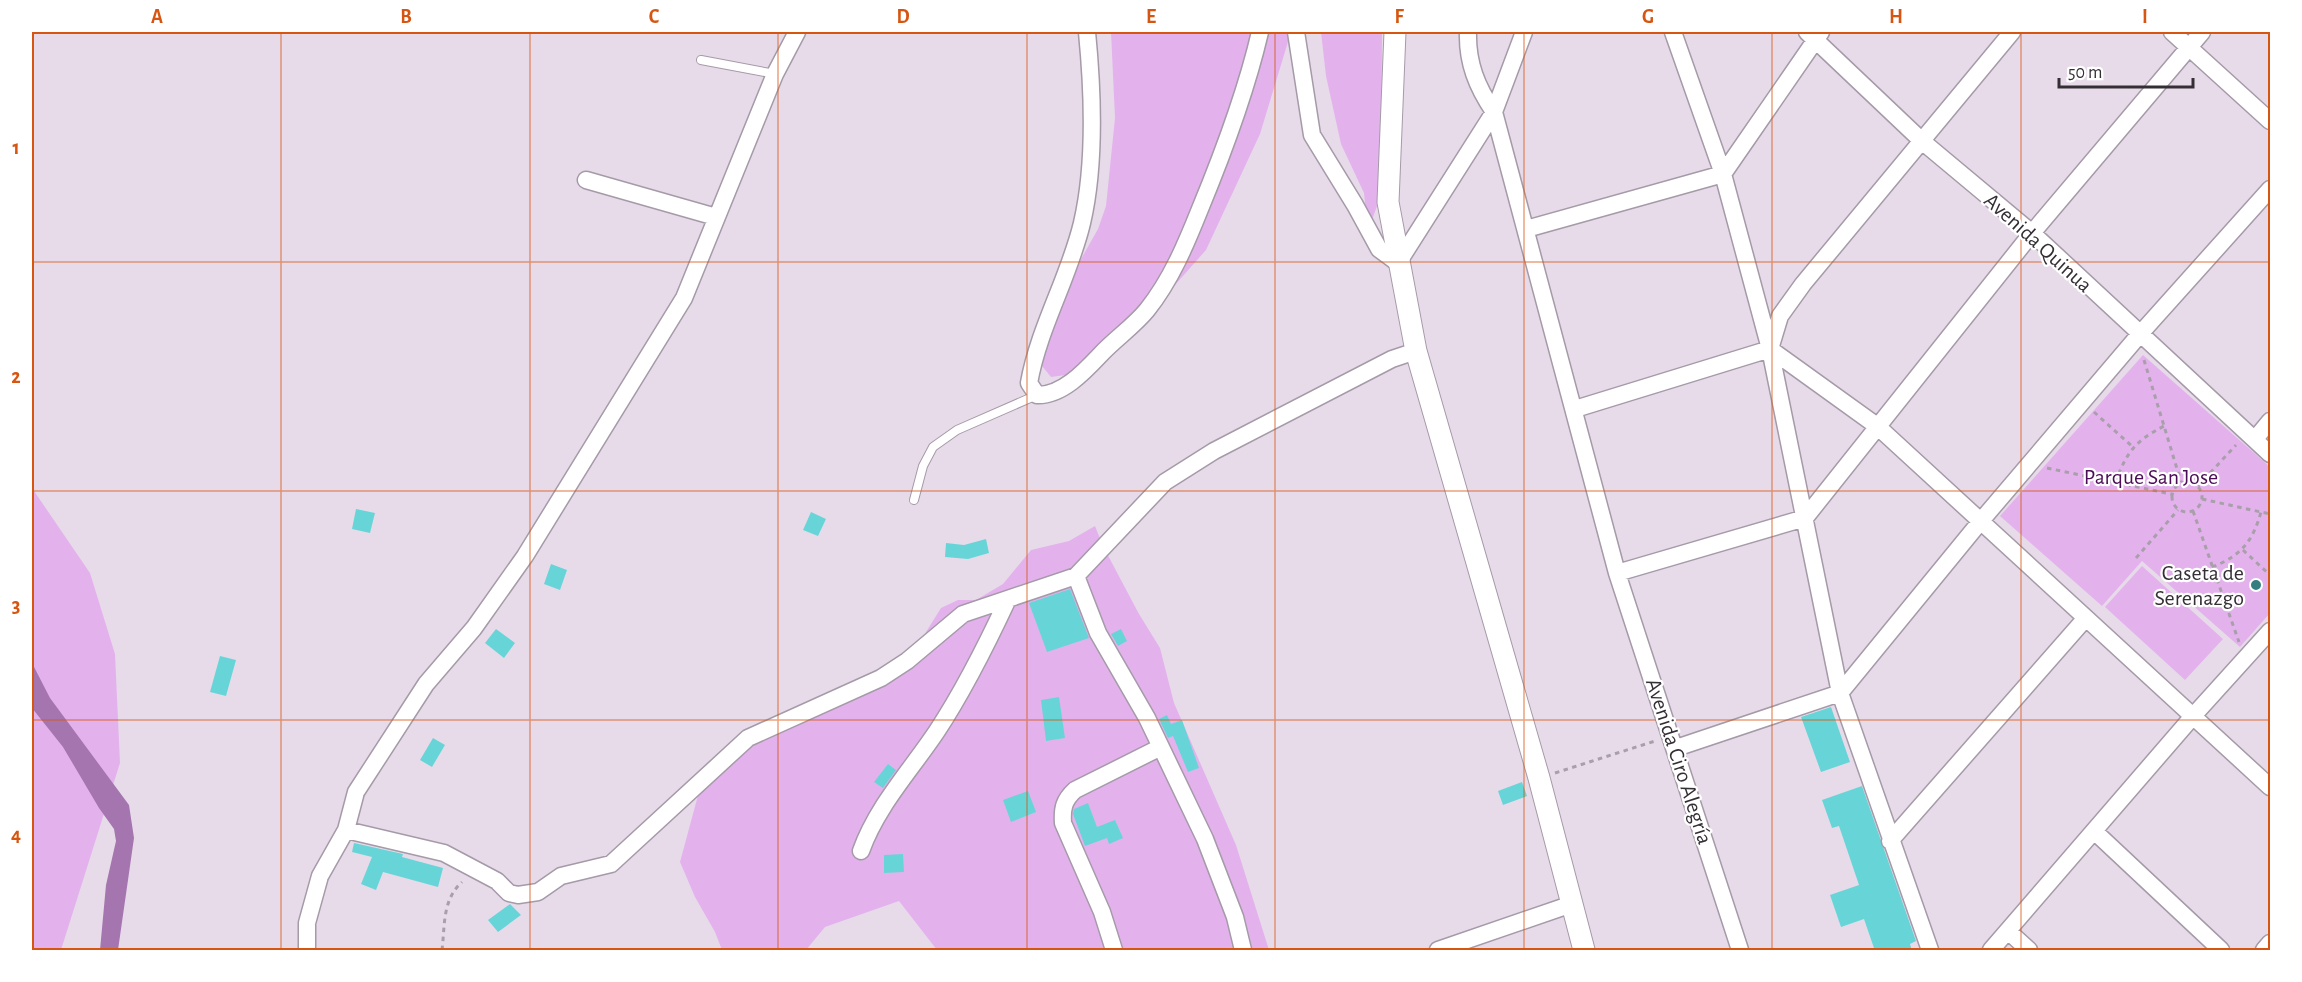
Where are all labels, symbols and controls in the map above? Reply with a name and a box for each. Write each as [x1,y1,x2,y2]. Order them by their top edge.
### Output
text: A [151,7,163,27]
text: B [400,7,412,27]
text: C [649,7,660,27]
text: D [896,7,910,27]
text: E [1146,7,1156,27]
text: F [1394,7,1404,27]
text: G [1642,7,1654,27]
text: H [1889,7,1903,27]
text: I [2142,7,2148,27]
scale bar [2059,51,2192,89]
text: 50 m [2068,64,2102,82]
text: 1 [12,138,20,158]
street label: Avenida Quinua [1980,189,2096,297]
text: 2 [11,367,21,387]
park label: Parque San Jose [2084,466,2218,488]
place label: Caseta de Serenazgo [2155,562,2244,609]
marker: Caseta de Serenazgo [2249,578,2263,592]
text: 3 [12,596,20,616]
street label: Avenida Ciro Alegría [1642,676,1716,847]
text: 4 [11,825,21,845]

